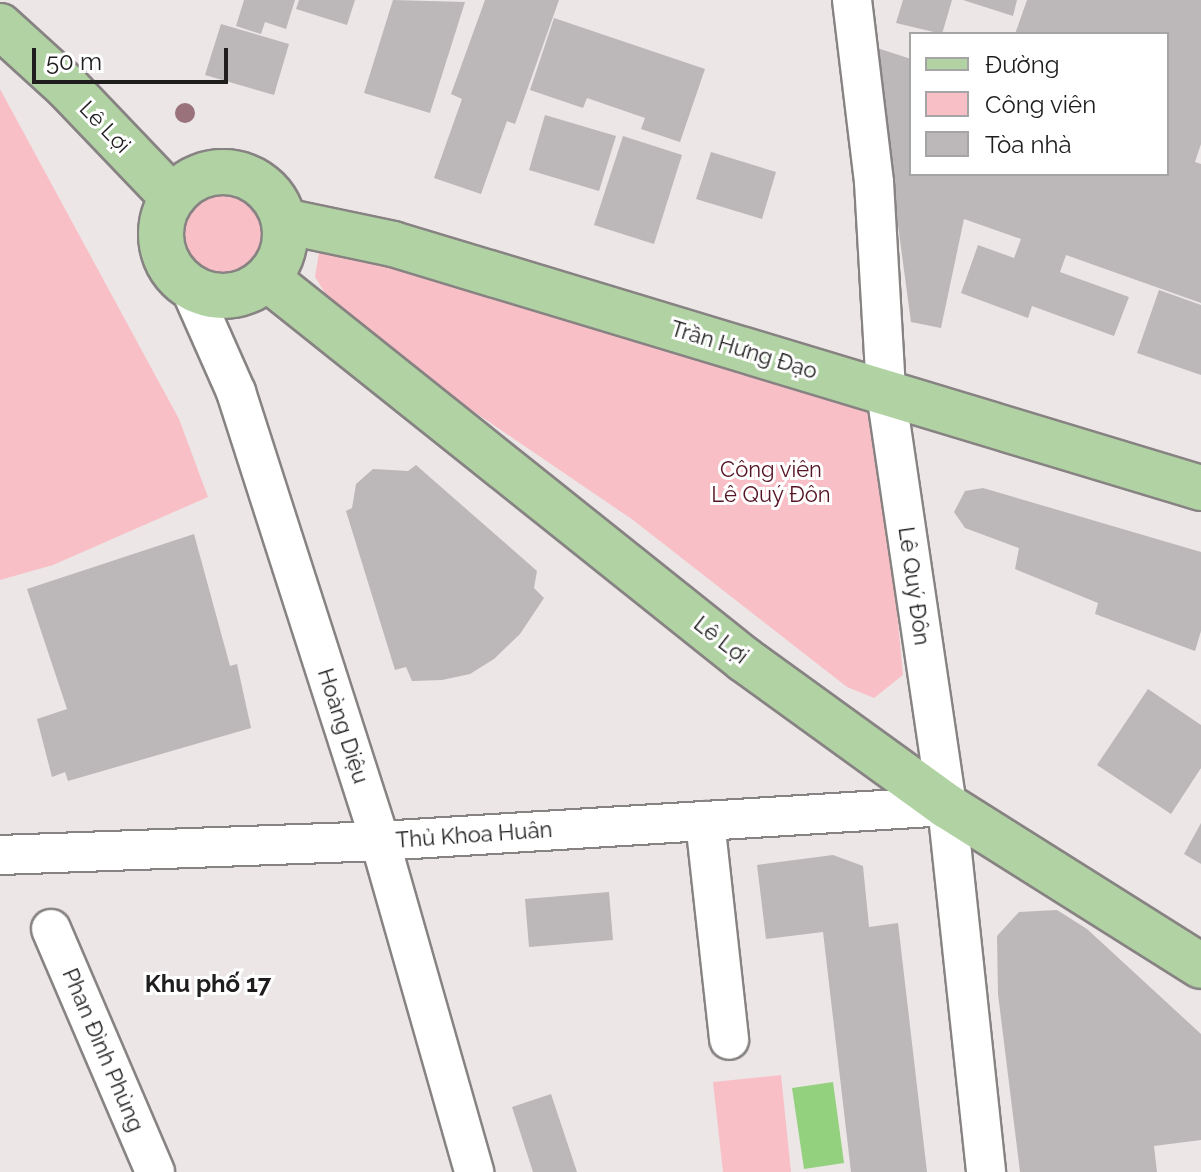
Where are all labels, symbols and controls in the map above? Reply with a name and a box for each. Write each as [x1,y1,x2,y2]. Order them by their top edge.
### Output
scale bar [36,32,232,82]
legend [909,32,1169,176]
text: 50 m [46,47,102,76]
text: Đường [985,50,1060,79]
text: Công viên [985,90,1096,119]
street label: Lê Lợi [74,96,136,158]
text: Tòa nhà [985,130,1072,159]
street label: Trần Hưng Đạo [668,315,820,385]
park label: Công viên Lê Quý Đôn [711,456,831,508]
street label: Lê Quý Đôn [893,525,935,647]
street label: Lê Lợi [689,611,753,669]
street label: Hoàng Diệu [312,665,374,787]
street label: Thủ Khoa Huân [395,816,553,854]
street label: Phan Đình Phùng [57,964,149,1136]
district label: Khu phố 17 [145,970,271,998]

